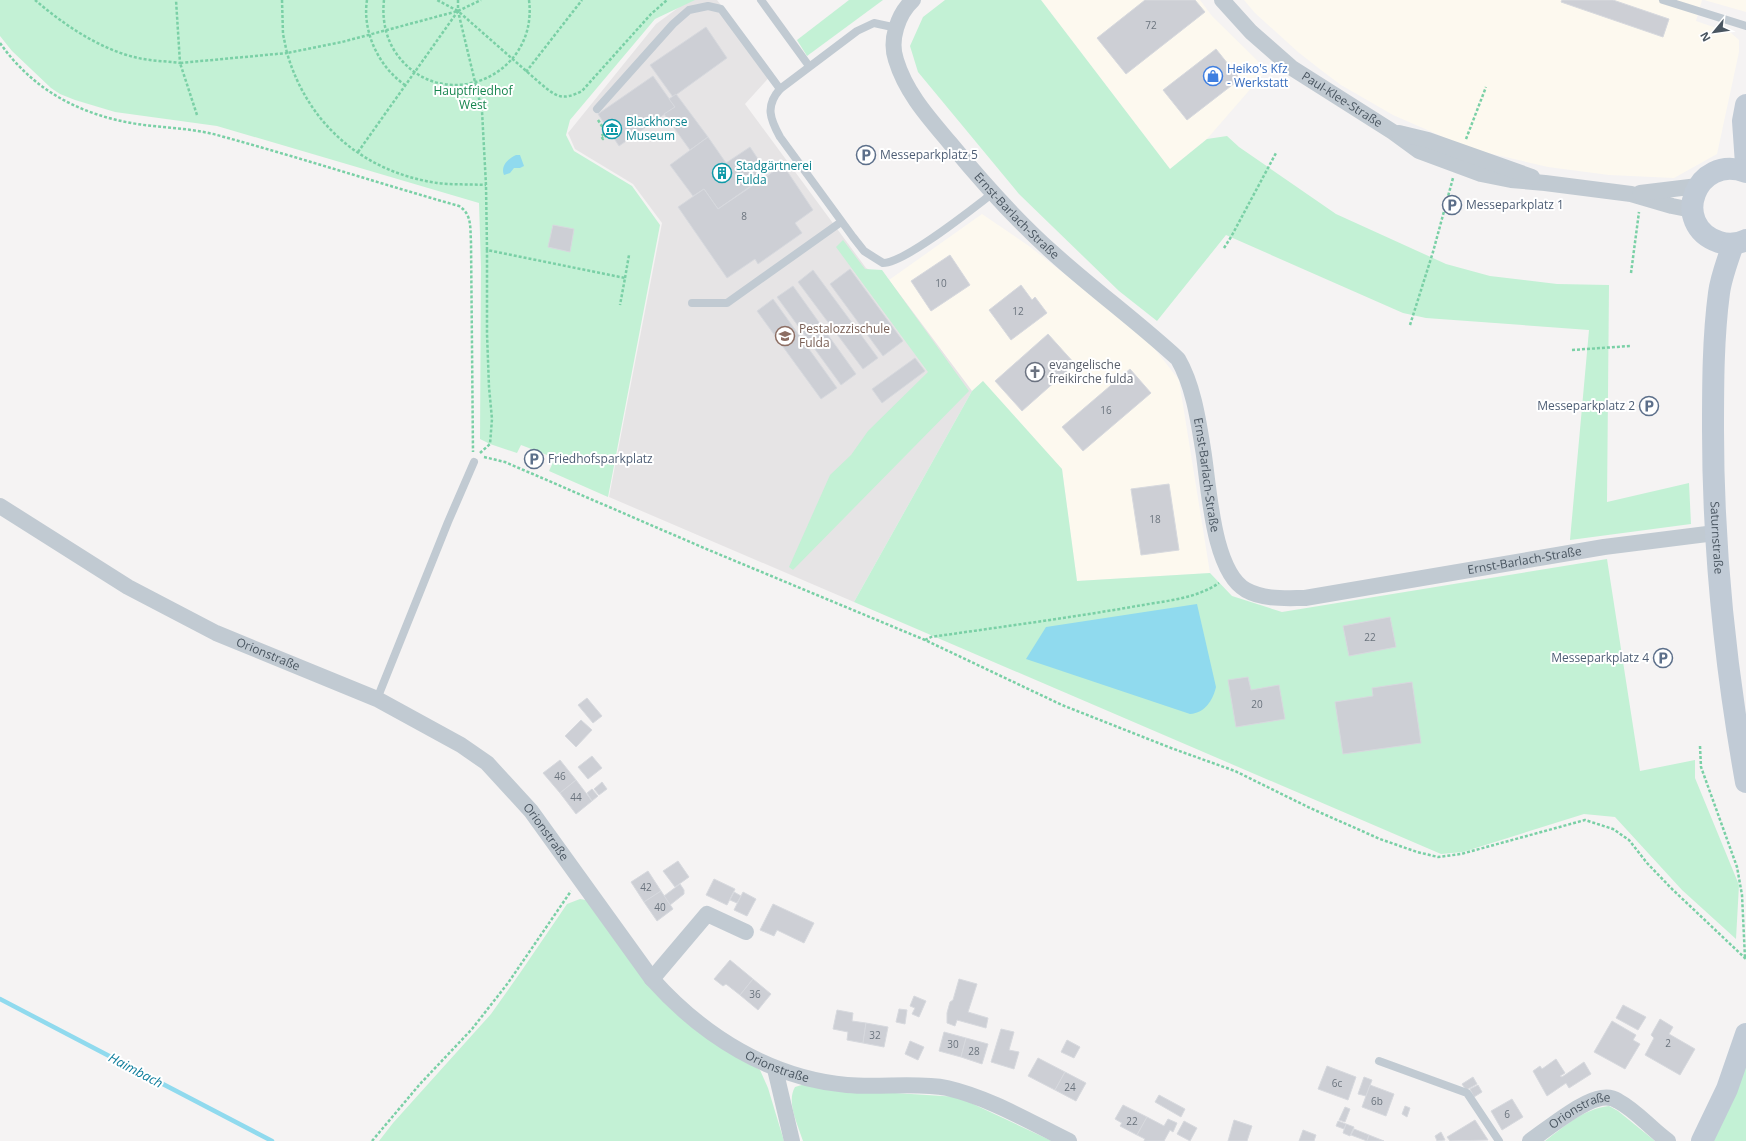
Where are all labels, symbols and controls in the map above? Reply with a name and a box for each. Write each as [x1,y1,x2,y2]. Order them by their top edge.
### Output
north arrow [1694,12,1734,52]
house number: 72 [1145,18,1157,32]
text: N [1696,30,1714,45]
place label: Heiko's Kfz - Werkstatt [1227,60,1288,91]
shop icon: Heiko's Kfz - Werkstatt [1202,65,1224,87]
street label: Paul-Klee-Straße [1299,67,1386,131]
park label: Hauptfriedhof West [433,82,514,113]
place label: Blackhorse Museum [626,113,688,144]
museum icon: Blackhorse Museum [601,118,623,140]
parking icon: Messeparkplatz 5 [855,144,877,166]
place label: Messeparkplatz 5 [880,146,978,163]
place label: Stadgärtnerei Fulda [736,157,812,188]
building icon: Stadgärtnerei Fulda [711,162,733,184]
street label: Ernst-Barlach-Straße [970,168,1063,263]
parking icon: Messeparkplatz 1 [1441,194,1463,216]
place label: Messeparkplatz 1 [1466,196,1564,213]
house number: 8 [741,209,747,223]
house number: 10 [935,276,947,290]
house number: 12 [1012,304,1024,318]
place label: Pestalozzischule Fulda [799,320,890,351]
school or university icon: Pestalozzischule Fulda [774,325,796,347]
place label: evangelische freikirche fulda [1049,356,1133,387]
church icon: evangelische freikirche fulda [1024,361,1046,383]
parking icon: Messeparkplatz 2 [1638,395,1660,417]
place label: Messeparkplatz 2 [1537,397,1635,414]
house number: 16 [1100,403,1112,417]
street label: Ernst-Barlach-Straße [1190,416,1224,534]
parking icon: Friedhofsparkplatz [523,448,545,470]
place label: Friedhofsparkplatz [548,450,653,467]
street label: Saturnstraße [1706,501,1728,575]
house number: 18 [1149,512,1161,526]
street label: Ernst-Barlach-Straße [1466,542,1583,578]
house number: 22 [1364,630,1376,644]
street label: Orionstraße [234,633,303,675]
parking icon: Messeparkplatz 4 [1652,647,1674,669]
place label: Messeparkplatz 4 [1551,649,1649,666]
house number: 20 [1251,697,1263,711]
house number: 46 [554,769,566,783]
house number: 44 [570,790,582,804]
street label: Orionstraße [520,799,573,864]
house number: 42 [640,880,652,894]
house number: 40 [654,900,666,914]
house number: 36 [749,987,761,1001]
house number: 32 [869,1028,881,1042]
house number: 2 [1665,1036,1671,1050]
house number: 30 [947,1037,959,1051]
house number: 28 [968,1044,980,1058]
street label: Orionstraße [742,1046,811,1086]
water label: Haimbach [106,1048,166,1092]
house number: 6c [1332,1076,1342,1090]
house number: 24 [1064,1080,1076,1094]
street label: Orionstraße [1545,1089,1611,1133]
house number: 6b [1371,1094,1383,1108]
house number: 6 [1504,1107,1510,1121]
house number: 22 [1126,1114,1138,1128]

